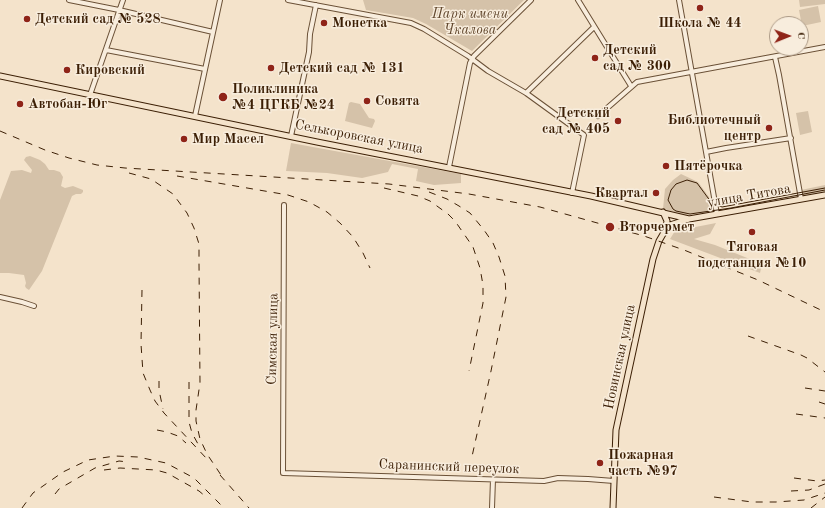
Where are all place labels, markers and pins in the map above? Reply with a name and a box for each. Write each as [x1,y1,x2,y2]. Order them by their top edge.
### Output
marker: Школа № 44 [695,3,705,13]
place label: Детский сад № 528 [35,11,161,27]
marker: Детский сад № 528 [22,14,32,24]
place label: Монетка [332,15,387,31]
place label: Школа № 44 [658,15,742,31]
marker: Монетка [319,18,329,28]
place label: Детский сад № 300 [603,42,671,74]
marker: Детский сад № 300 [590,53,600,63]
place label: Детский сад № 131 [279,60,405,76]
place label: Кировский [75,62,145,78]
marker: Детский сад № 131 [266,63,276,73]
marker: Кировский [62,65,72,75]
place label: Поликлиника №4 ЦГКБ №24 [232,81,335,114]
marker: Поликлиника №4 ЦГКБ №24 [217,91,229,103]
place label: Совята [375,93,420,109]
place label: Автобан-Юг [28,96,107,112]
marker: Совята [362,96,372,106]
marker: Автобан-Юг [15,99,25,109]
place label: Детский сад № 405 [542,105,610,138]
place label: Библиотечный центр [667,112,761,144]
marker: Детский сад № 405 [613,116,623,126]
marker: Библиотечный центр [764,123,774,133]
place label: Мир Масел [192,131,264,147]
marker: Мир Масел [179,134,189,144]
place label: Пятёрочка [674,158,743,174]
marker: Пятёрочка [661,161,671,171]
place label: Квартал [595,185,648,201]
marker: Квартал [651,188,661,198]
place label: Вторчермет [619,219,694,235]
marker: Вторчермет [604,221,616,233]
marker: Тяговая подстанция №10 [747,227,757,237]
place label: Тяговая подстанция №10 [698,239,806,272]
place label: Пожарная часть №97 [608,447,678,480]
marker: Пожарная часть №97 [595,458,605,468]

